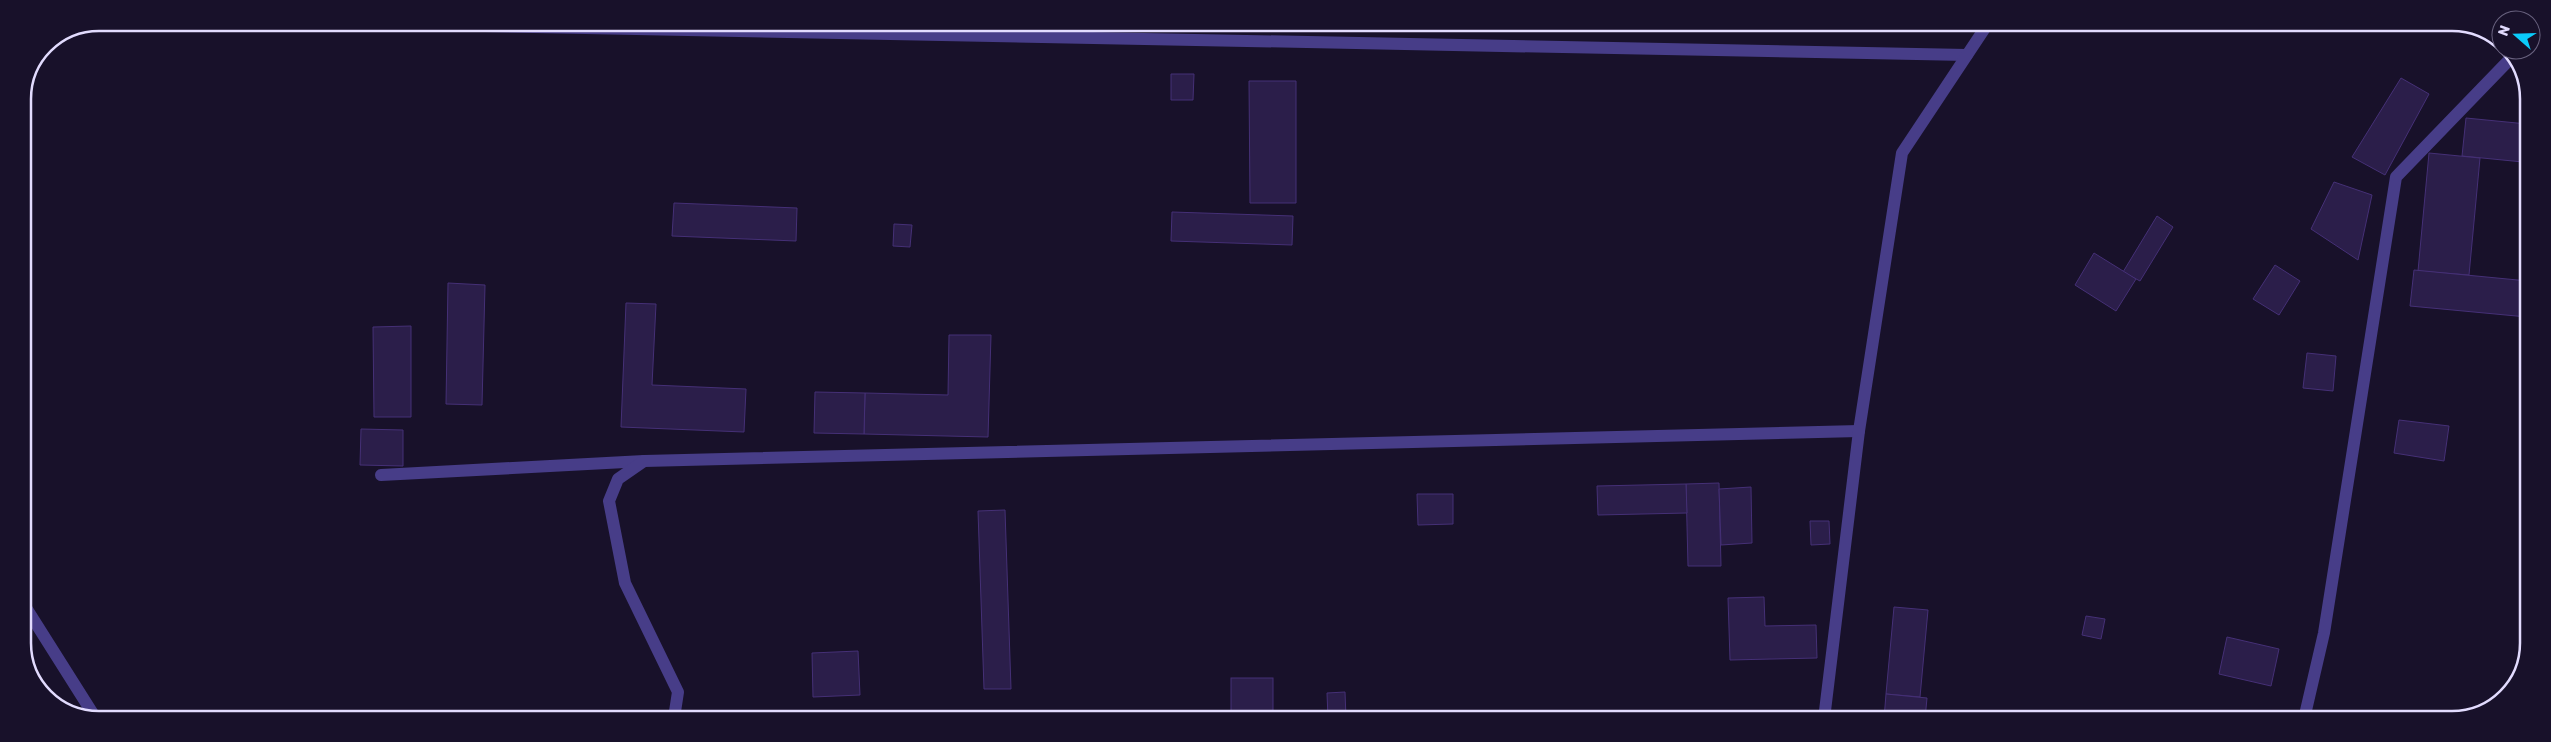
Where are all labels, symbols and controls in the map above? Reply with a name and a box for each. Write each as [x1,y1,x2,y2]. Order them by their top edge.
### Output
north arrow [2491,10,2541,60]
text: N [2495,23,2514,38]

